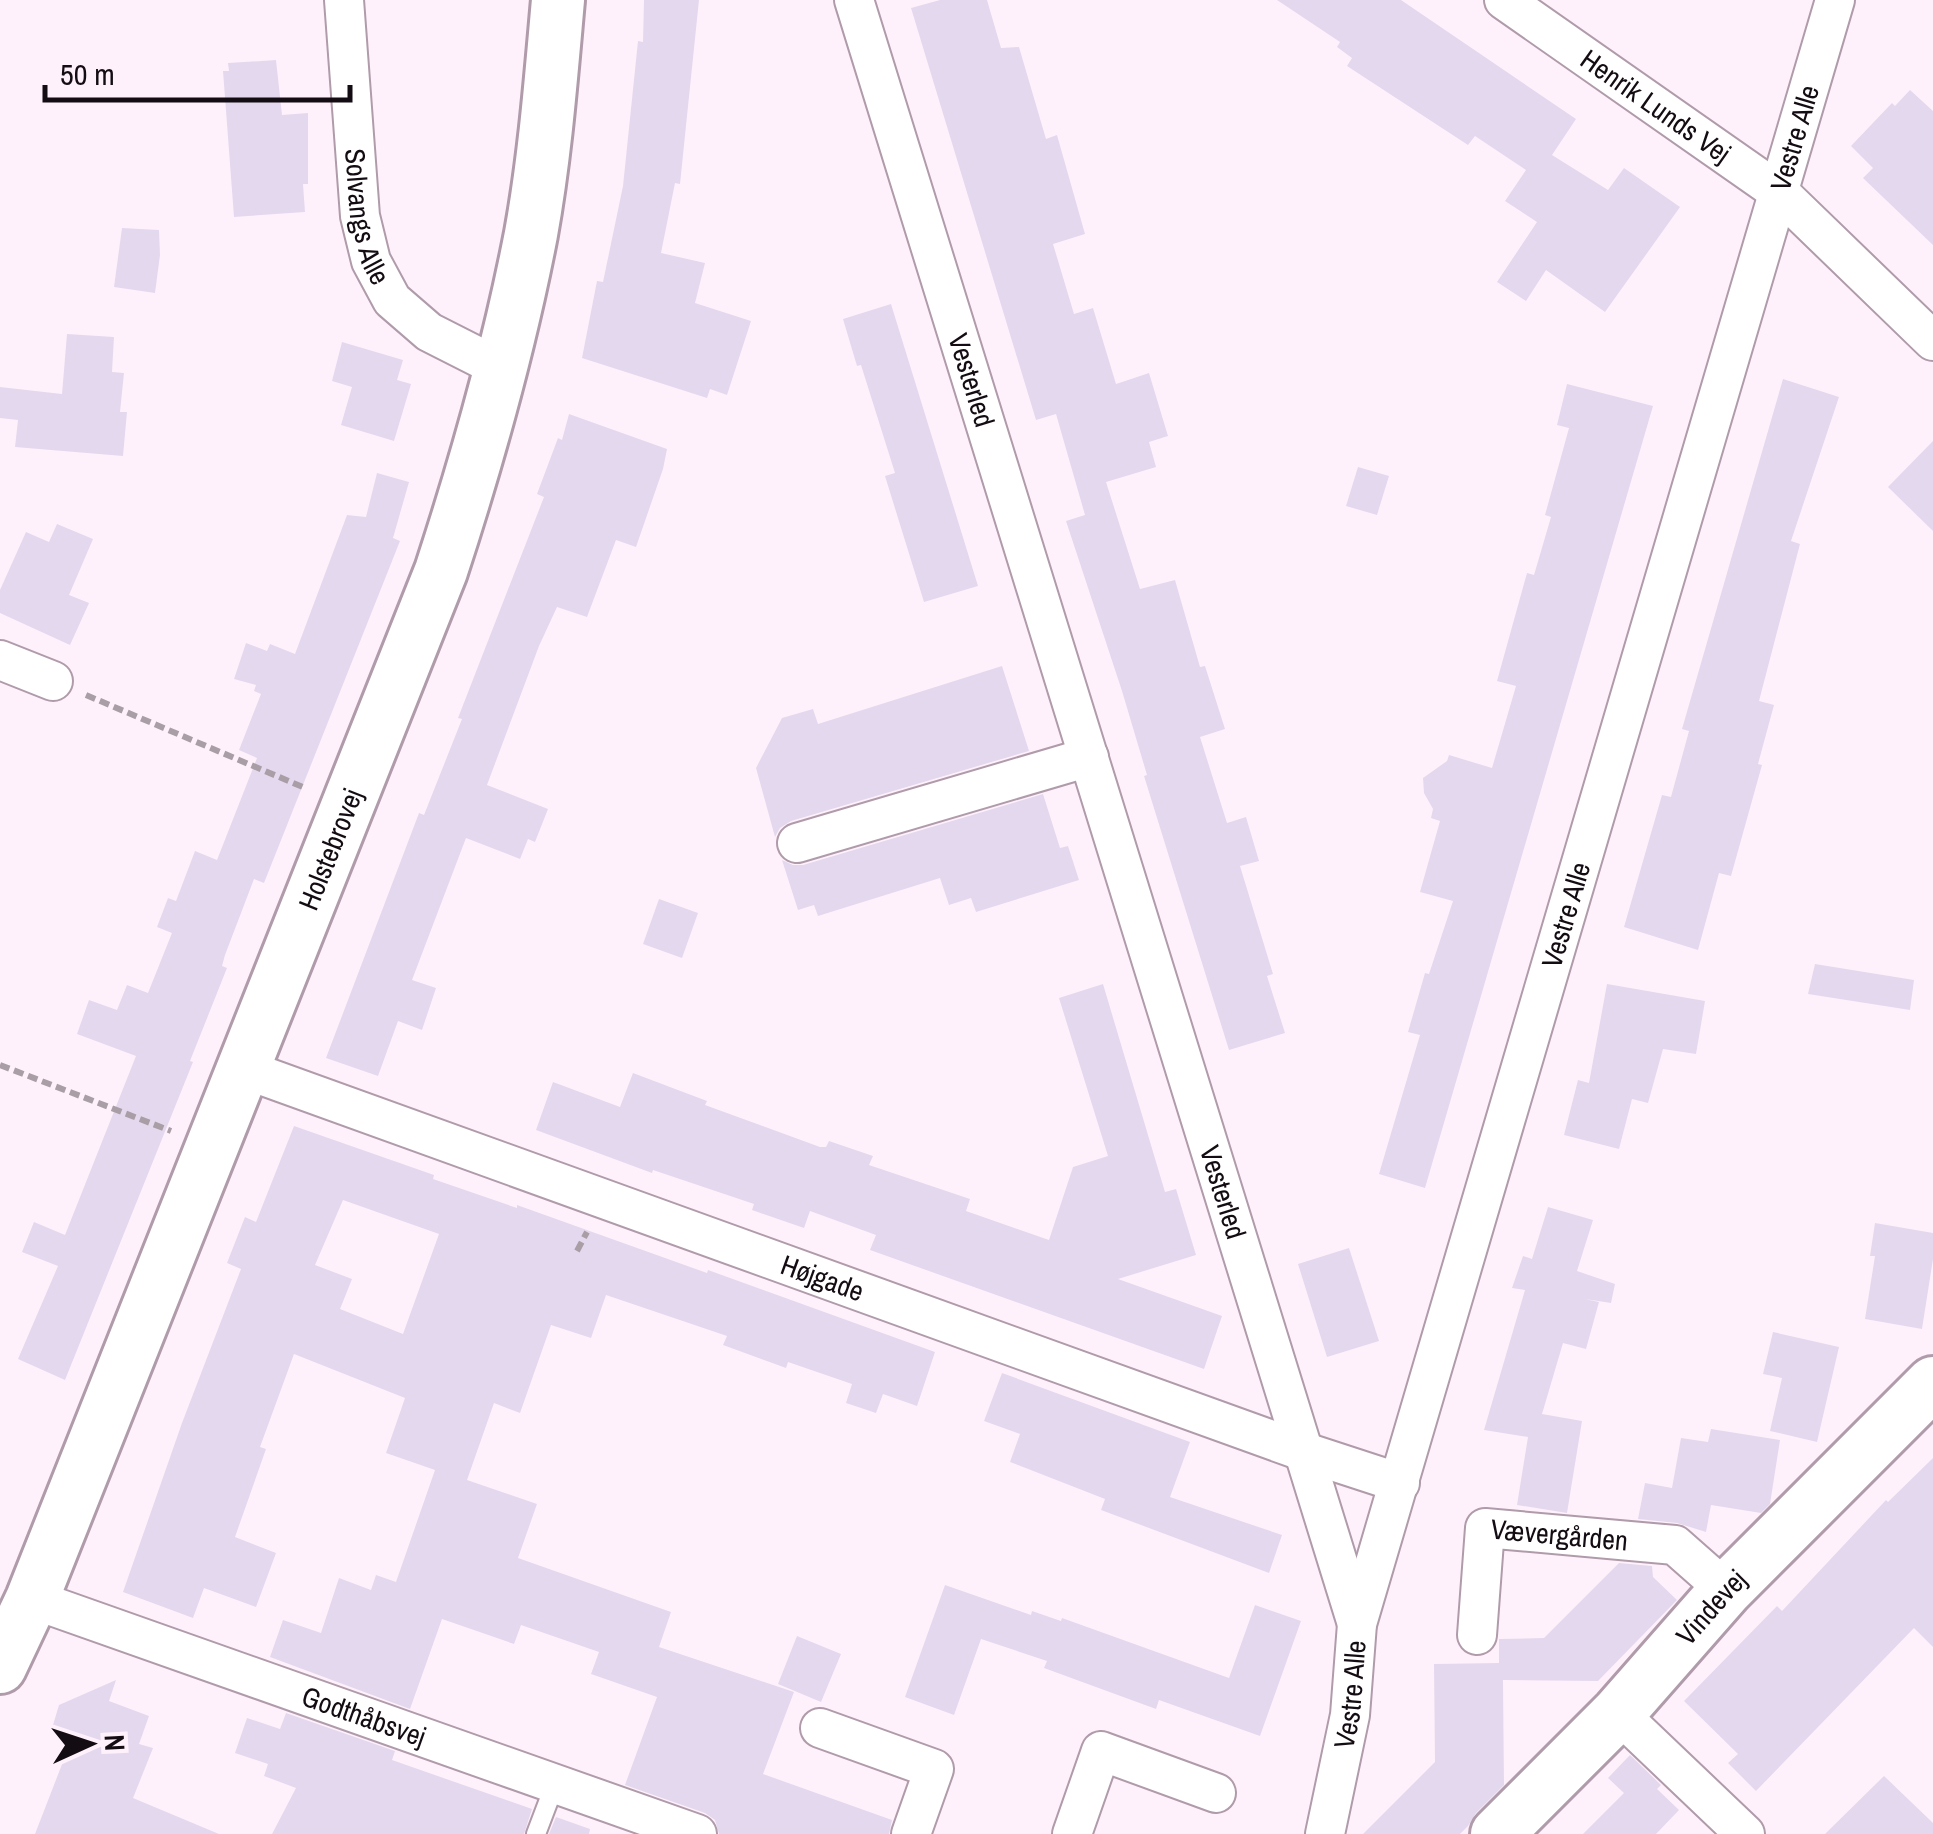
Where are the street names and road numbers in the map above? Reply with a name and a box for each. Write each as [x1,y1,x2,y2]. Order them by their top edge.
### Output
street label: Henrik Lunds Vej [1573,40,1738,172]
street label: Vestre Alle [1761,80,1828,195]
street label: Solvangs Alle [336,147,399,291]
street label: Vesterled [939,329,1004,432]
street label: Holstebrovej [289,783,372,916]
street label: Vestre Alle [1532,857,1599,972]
street label: Vesterled [1191,1141,1256,1244]
street label: Højgade [776,1245,869,1310]
street label: Vævergården [1489,1510,1630,1560]
street label: Vindevej [1667,1561,1755,1653]
street label: Vestre Alle [1324,1639,1375,1752]
street label: Godthåbsvej [297,1677,431,1756]

